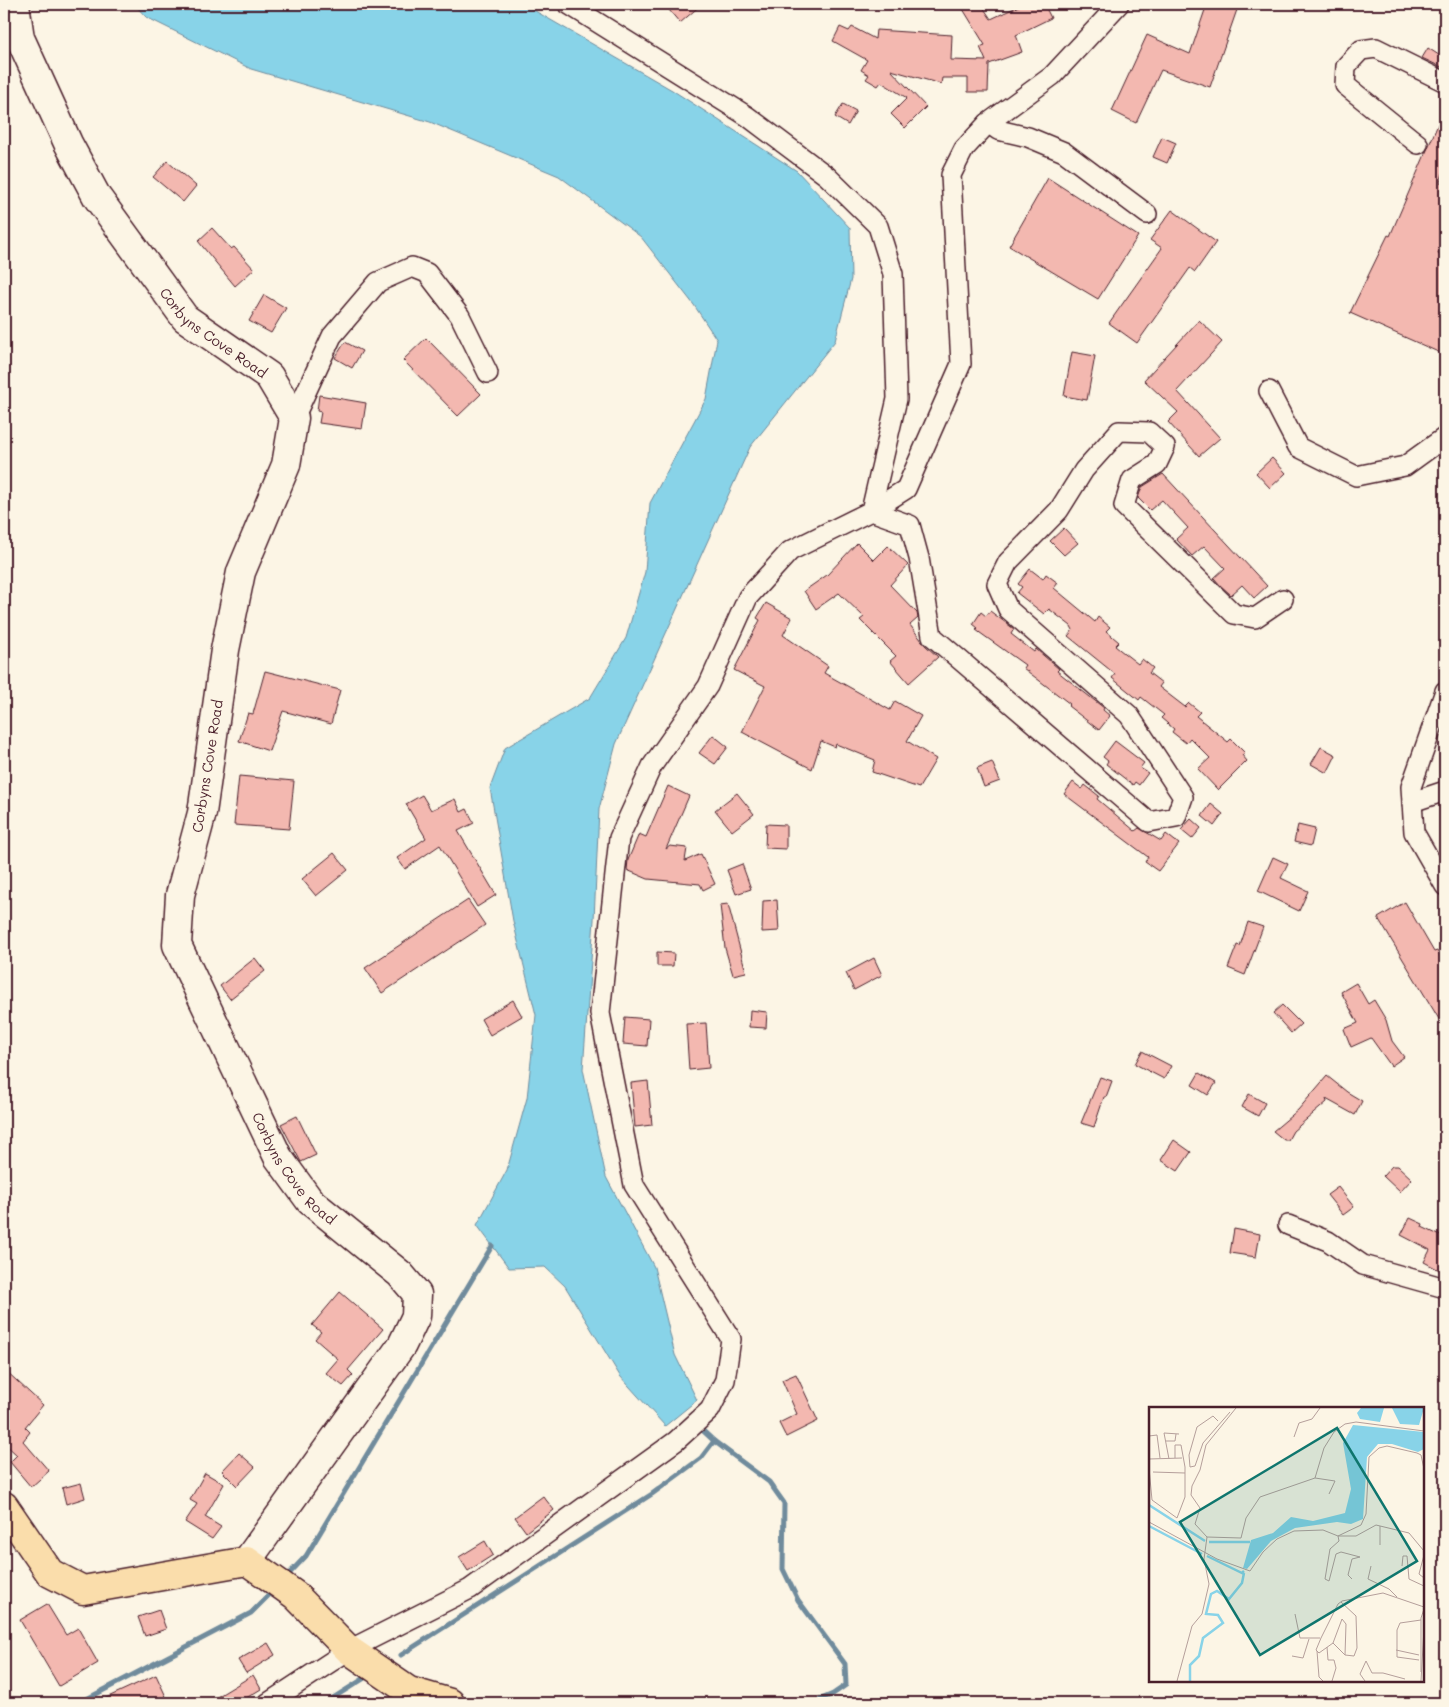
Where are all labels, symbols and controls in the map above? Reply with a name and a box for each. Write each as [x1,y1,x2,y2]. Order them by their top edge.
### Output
street label: Corbyns Cove Road [156,283,272,382]
street label: Corbyns Cove Road [187,698,227,834]
street label: Corbyns Cove Road [248,1109,340,1228]
inset map [1149,1407,1424,1682]

